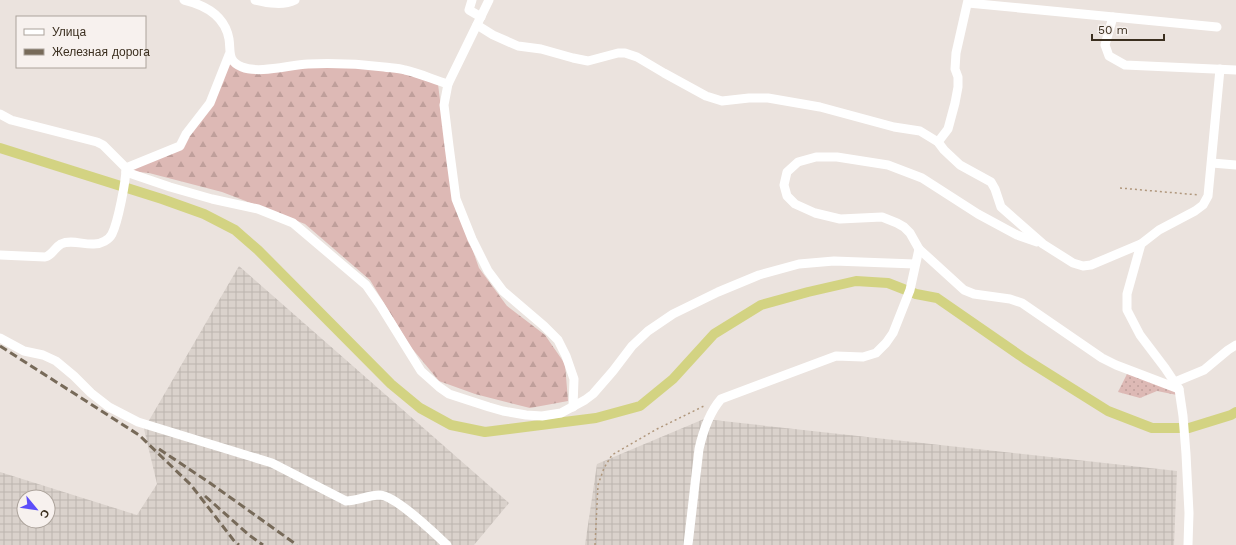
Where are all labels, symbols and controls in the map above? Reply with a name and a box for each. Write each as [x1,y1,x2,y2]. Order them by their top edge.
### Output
legend [16,16,146,68]
scale bar [1092,16,1164,42]
text: 50 m [1098,23,1128,37]
text: Улица [52,25,86,39]
text: Железная дорога [52,45,150,59]
north arrow [16,489,56,529]
text: С [37,507,52,520]

